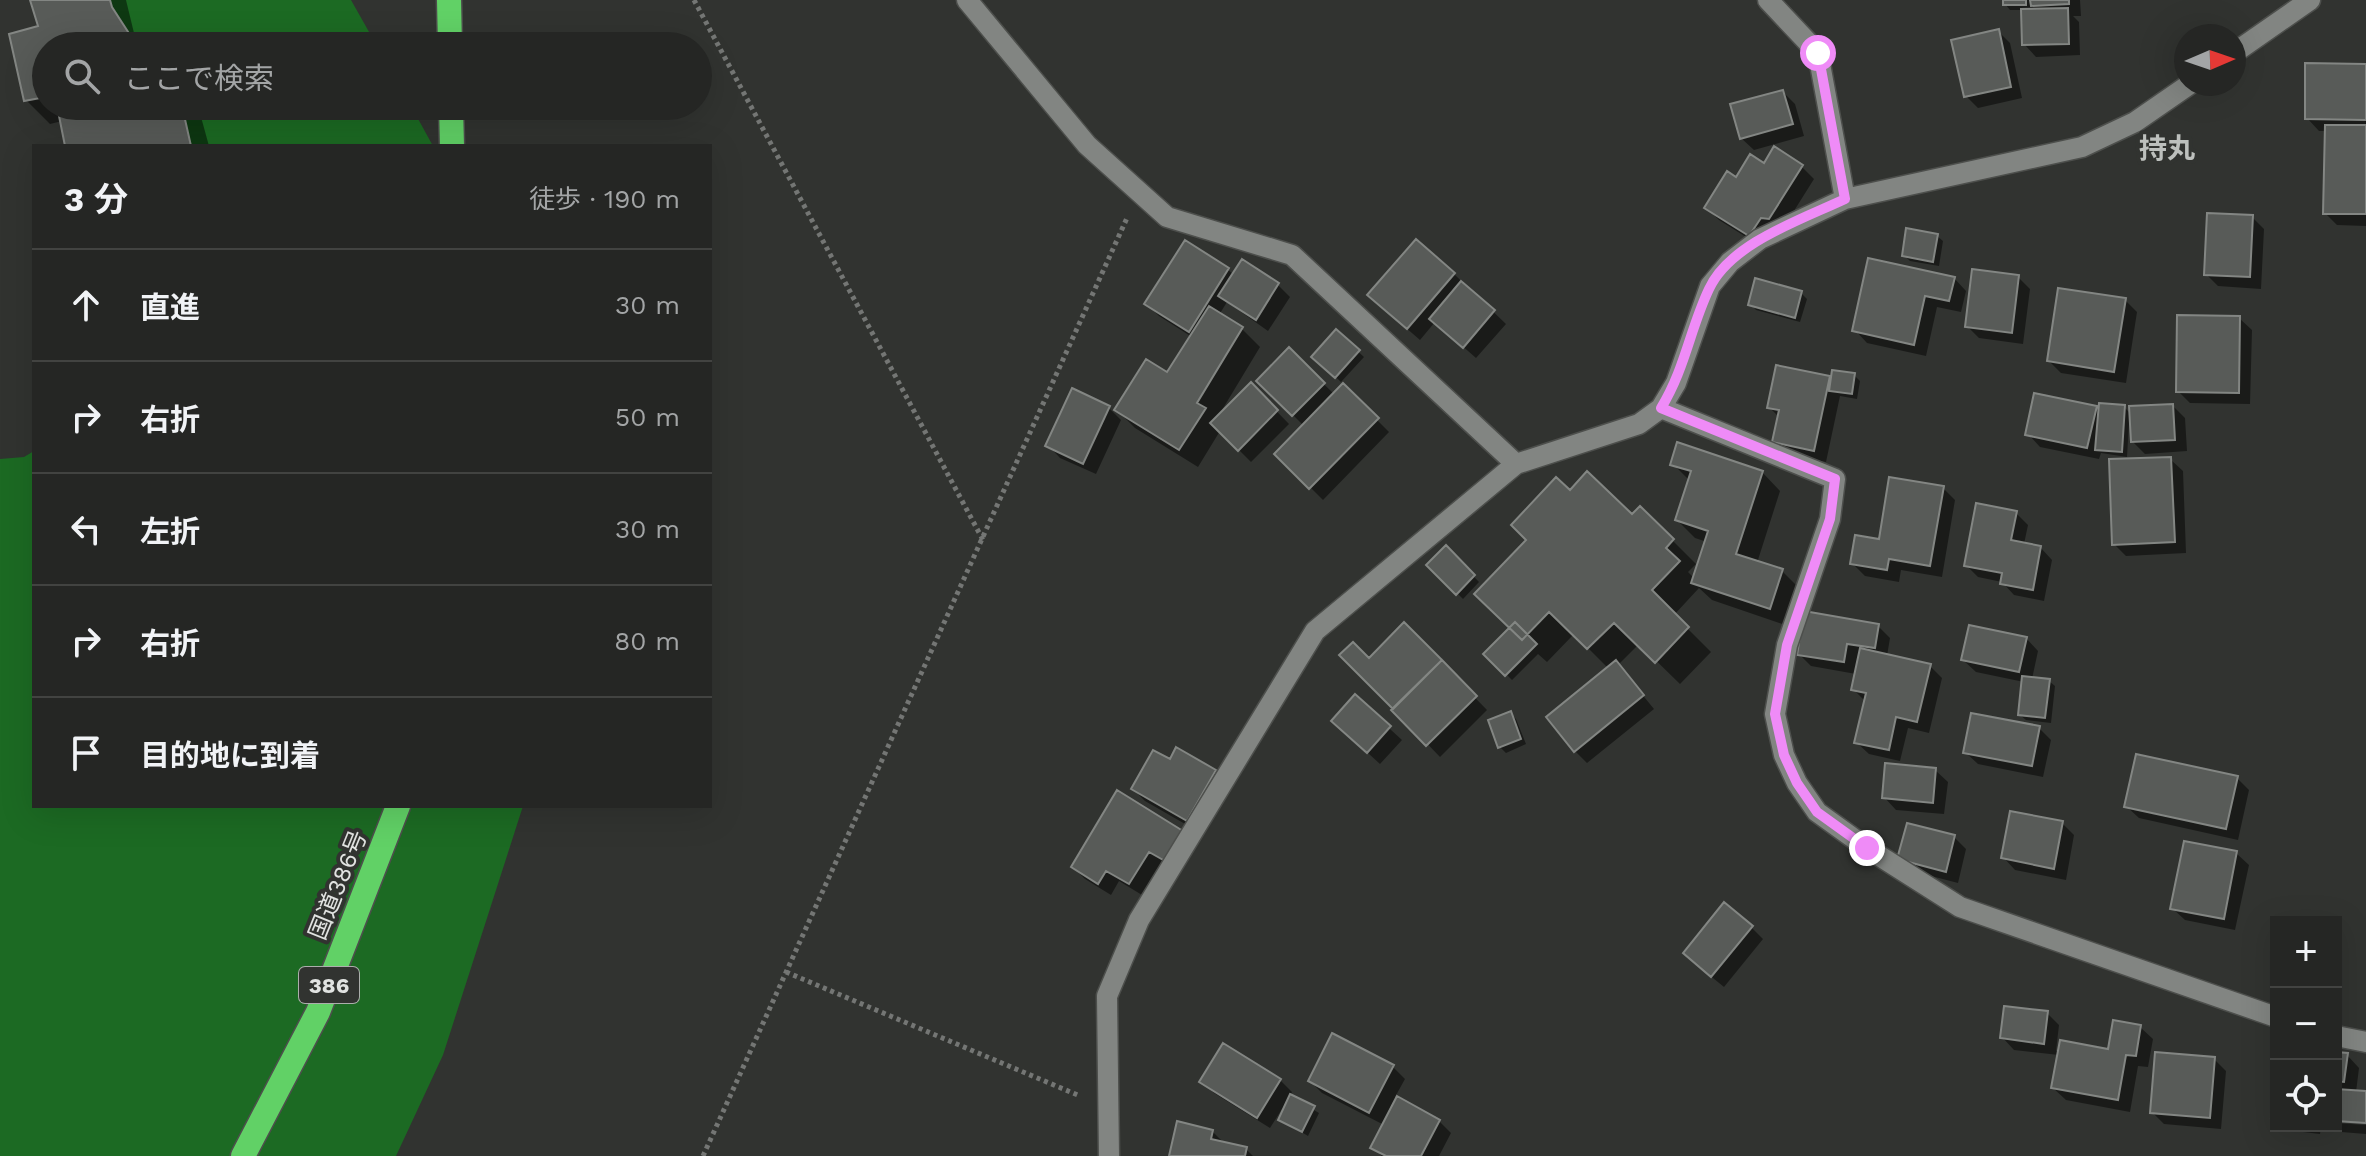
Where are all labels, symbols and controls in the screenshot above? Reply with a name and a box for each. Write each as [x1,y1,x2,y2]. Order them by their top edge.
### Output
north arrow [2174,24,2246,96]
search box [32,32,712,120]
route start [1800,35,1836,71]
icon: search [60,54,104,98]
text: ここで検索 [124,61,274,96]
district label: 持丸 [2139,132,2195,165]
text: 3 分 [64,179,128,219]
text: 徒歩 · 190 m [529,184,680,214]
icon: ahead [64,283,108,327]
text: 直進 [140,290,200,325]
text: 30 m [615,290,680,320]
icon: right [64,395,108,439]
text: 右折 [140,402,200,437]
text: 50 m [615,402,680,432]
icon: left [64,507,108,551]
text: 左折 [140,514,200,549]
text: 30 m [615,514,680,544]
icon: right [64,619,108,663]
text: 右折 [140,626,200,661]
text: 80 m [614,626,680,656]
icon: arrive [64,731,108,775]
text: 目的地に到着 [140,738,320,773]
street label: 国道386号 [303,826,373,944]
route end [1849,830,1885,866]
map controls [2270,916,2342,1132]
button: + [2270,916,2342,988]
road number: 386 [299,967,359,1003]
button: − [2270,988,2342,1060]
button: locate [2270,1060,2342,1132]

